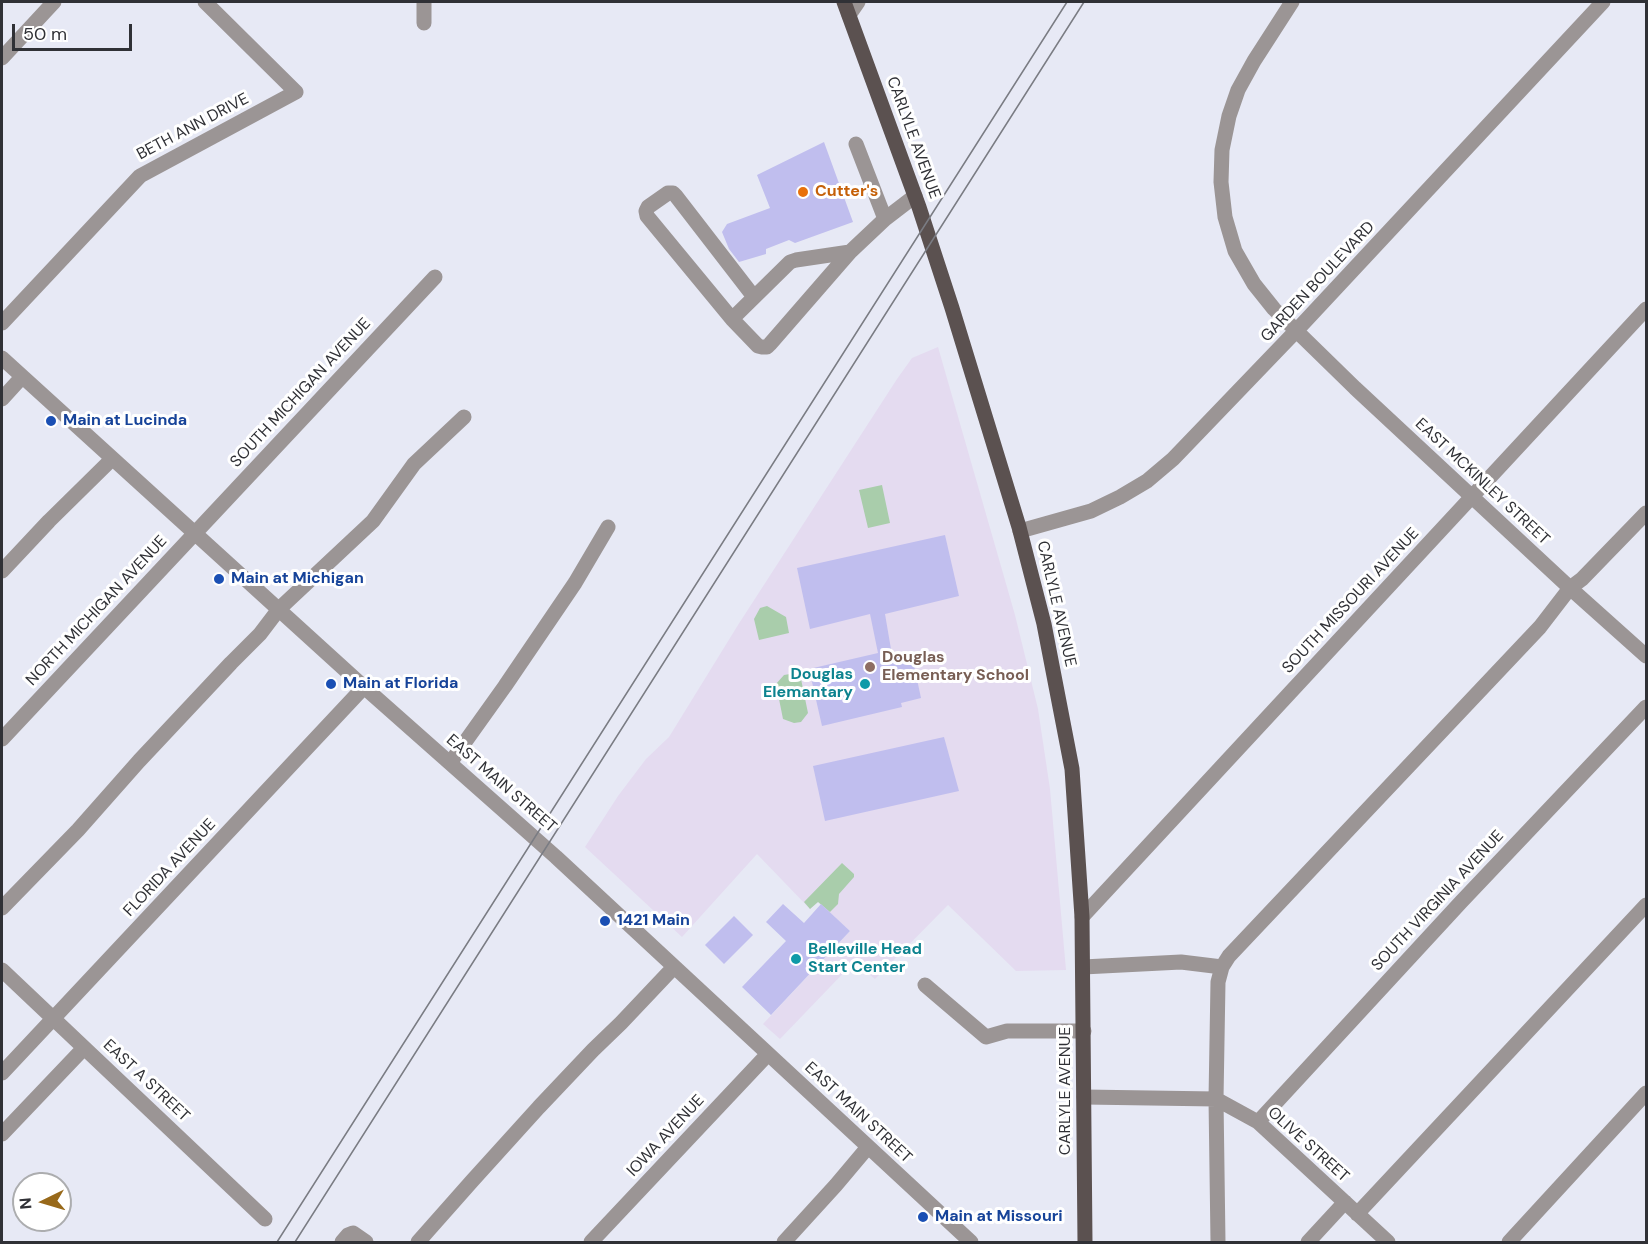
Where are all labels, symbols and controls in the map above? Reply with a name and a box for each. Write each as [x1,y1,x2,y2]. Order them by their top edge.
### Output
scale bar [15,12,135,50]
text: 50 m [23,22,67,46]
street label: CARLYLE AVENUE [882,74,944,202]
street label: BETH ANN DRIVE [134,89,252,165]
place label: Cutter's [815,182,878,202]
marker: Cutter's [796,185,810,199]
street label: GARDEN BOULEVARD [1257,218,1379,346]
street label: SOUTH MICHIGAN AVENUE [227,314,375,472]
place label: Main at Lucinda [63,411,187,431]
marker: Main at Lucinda [44,414,58,428]
street label: EAST MCKINLEY STREET [1411,415,1553,549]
street label: SOUTH MISSOURI AVENUE [1279,524,1423,678]
street label: NORTH MICHIGAN AVENUE [23,532,171,690]
street label: CARLYLE AVENUE [1032,539,1080,669]
place label: Main at Michigan [231,569,364,589]
marker: Main at Michigan [212,572,226,586]
place label: Douglas Elementary School [882,648,1029,686]
marker: Douglas Elementary School [863,660,877,674]
place label: Douglas Elemantary [763,665,853,703]
place label: Main at Florida [343,674,458,694]
marker: Main at Florida [324,677,338,691]
marker: Douglas Elemantary [858,677,872,691]
street label: EAST MAIN STREET [442,731,560,837]
street label: FLORIDA AVENUE [120,815,220,921]
street label: SOUTH VIRGINIA AVENUE [1368,827,1508,975]
place label: 1421 Main [617,911,690,931]
marker: 1421 Main [598,914,612,928]
place label: Belleville Head Start Center [808,940,922,978]
marker: Belleville Head Start Center [789,952,803,966]
street label: CARLYLE AVENUE [1056,1027,1076,1155]
street label: EAST A STREET [99,1036,193,1126]
street label: EAST MAIN STREET [800,1058,916,1168]
street label: IOWA AVENUE [623,1091,709,1181]
street label: OLIVE STREET [1263,1103,1353,1187]
north arrow [12,1172,72,1232]
text: N [15,1197,37,1210]
place label: Main at Missouri [935,1207,1063,1227]
marker: Main at Missouri [916,1210,930,1224]

